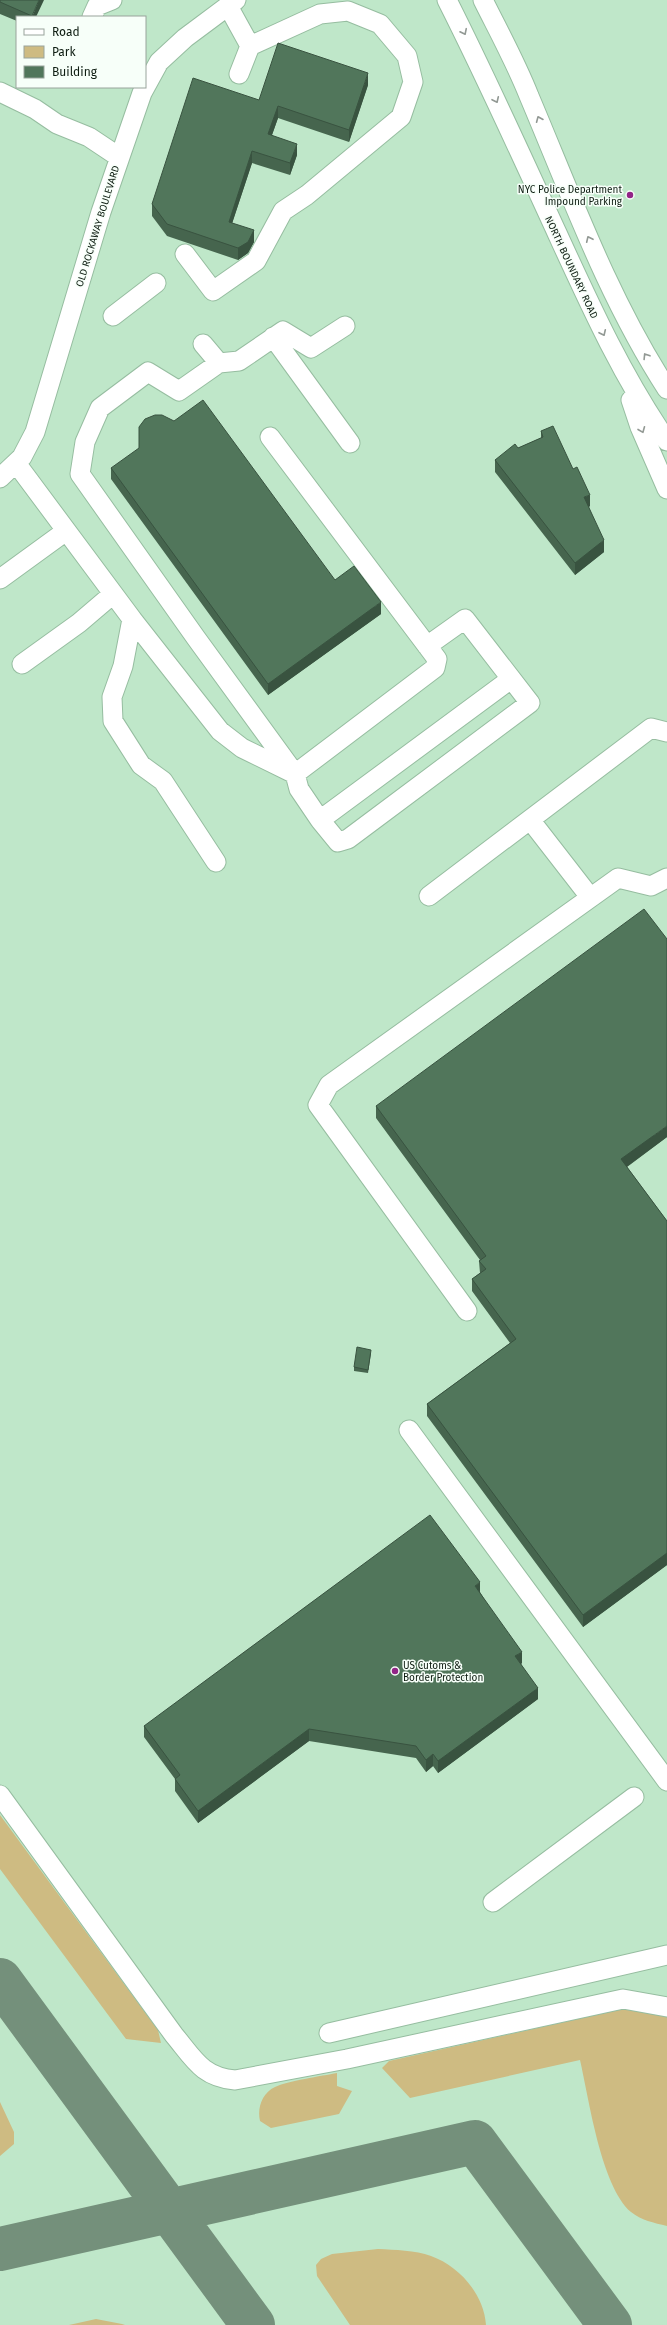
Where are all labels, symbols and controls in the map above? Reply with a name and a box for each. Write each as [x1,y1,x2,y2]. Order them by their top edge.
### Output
legend [16,16,146,88]
text: Road [52,25,80,39]
one-way arrow [459,28,467,36]
text: Park [52,45,76,59]
text: Building [52,65,98,79]
one-way arrow [491,96,499,104]
one-way arrow [536,115,544,122]
street label: OLD ROCKAWAY BOULEVARD [74,164,122,288]
place label: NYC Police Department Impound Parking [518,184,623,208]
marker: NYC Police Department Impound Parking [625,190,635,200]
street label: NORTH BOUNDARY ROAD [542,214,600,321]
one-way arrow [586,235,594,243]
one-way arrow [598,329,606,336]
one-way arrow [644,353,651,360]
one-way arrow [637,427,645,434]
place label: US Cutoms & Border Protection [403,1660,483,1684]
marker: US Cutoms & Border Protection [390,1666,400,1676]

